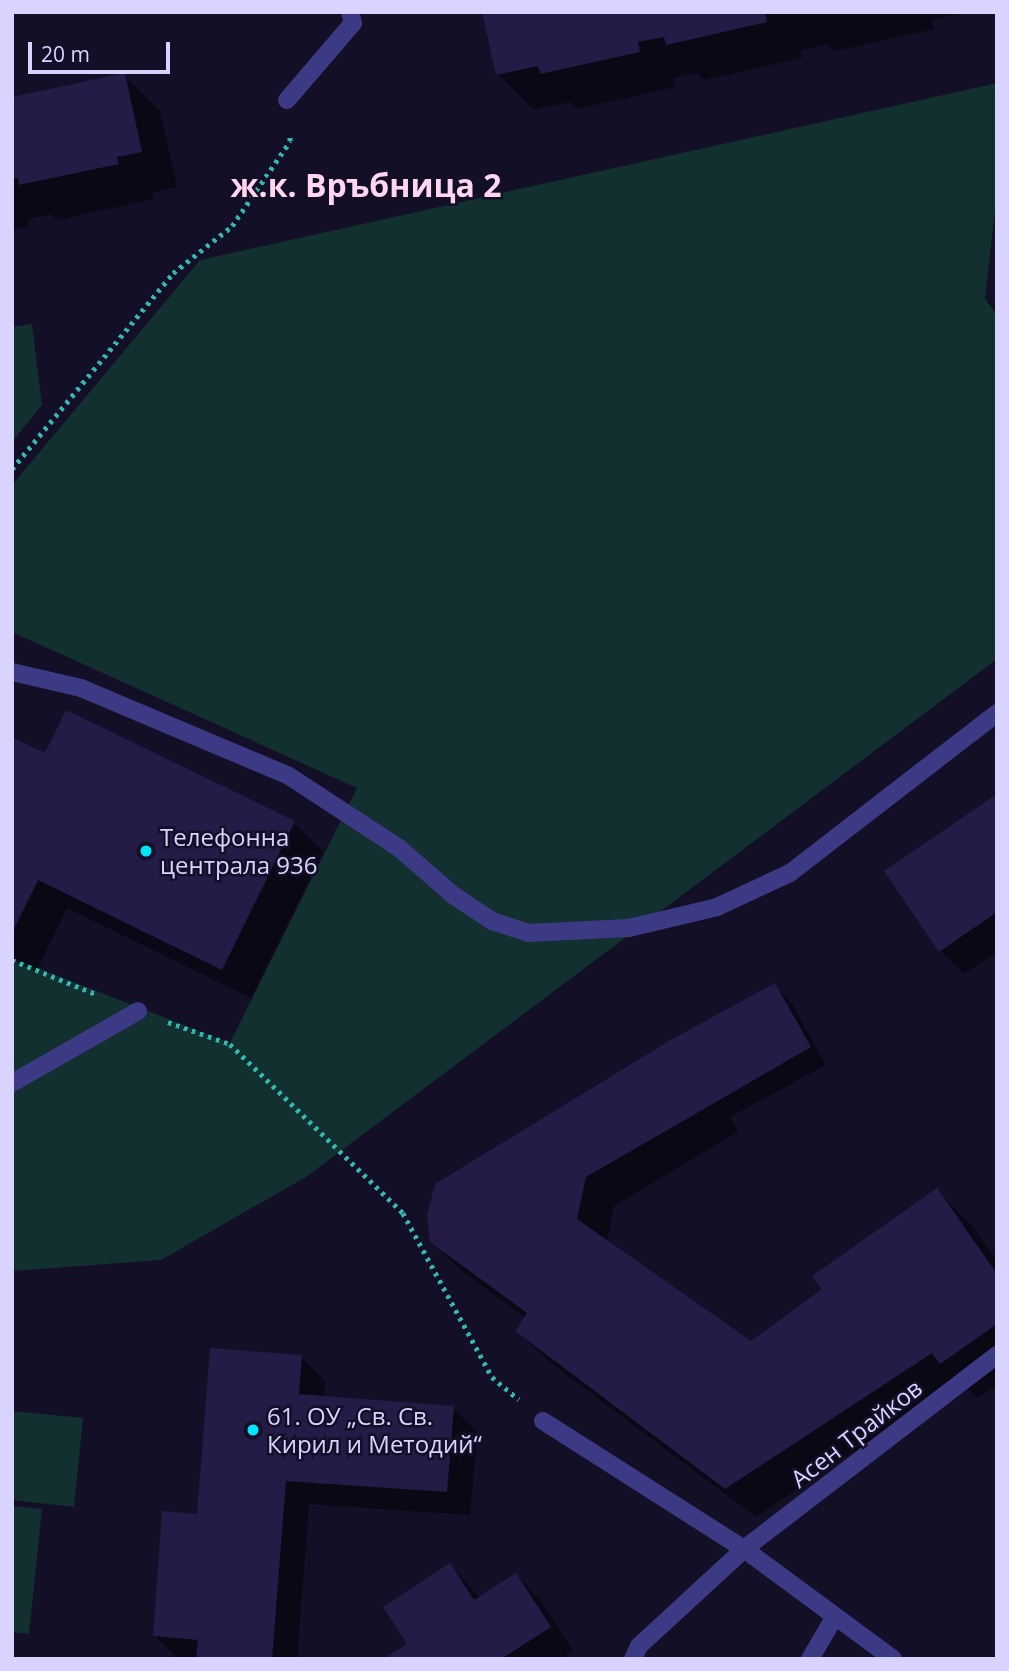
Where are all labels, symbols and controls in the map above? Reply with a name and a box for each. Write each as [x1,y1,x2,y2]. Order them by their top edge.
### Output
scale bar [32,28,173,72]
text: 20 m [41,40,90,68]
district label: ж.к. Връбница 2 [231,166,501,204]
place label: Телефонна централа 936 [160,823,317,879]
marker: Телефонна централа 936 [138,843,154,859]
street label: Асен Трайков [785,1373,927,1493]
place label: 61. ОУ „Св. Св. Кирил и Методий“ [267,1402,482,1458]
marker: 61. ОУ „Св. Св. Кирил и Методий“ [245,1422,261,1438]

